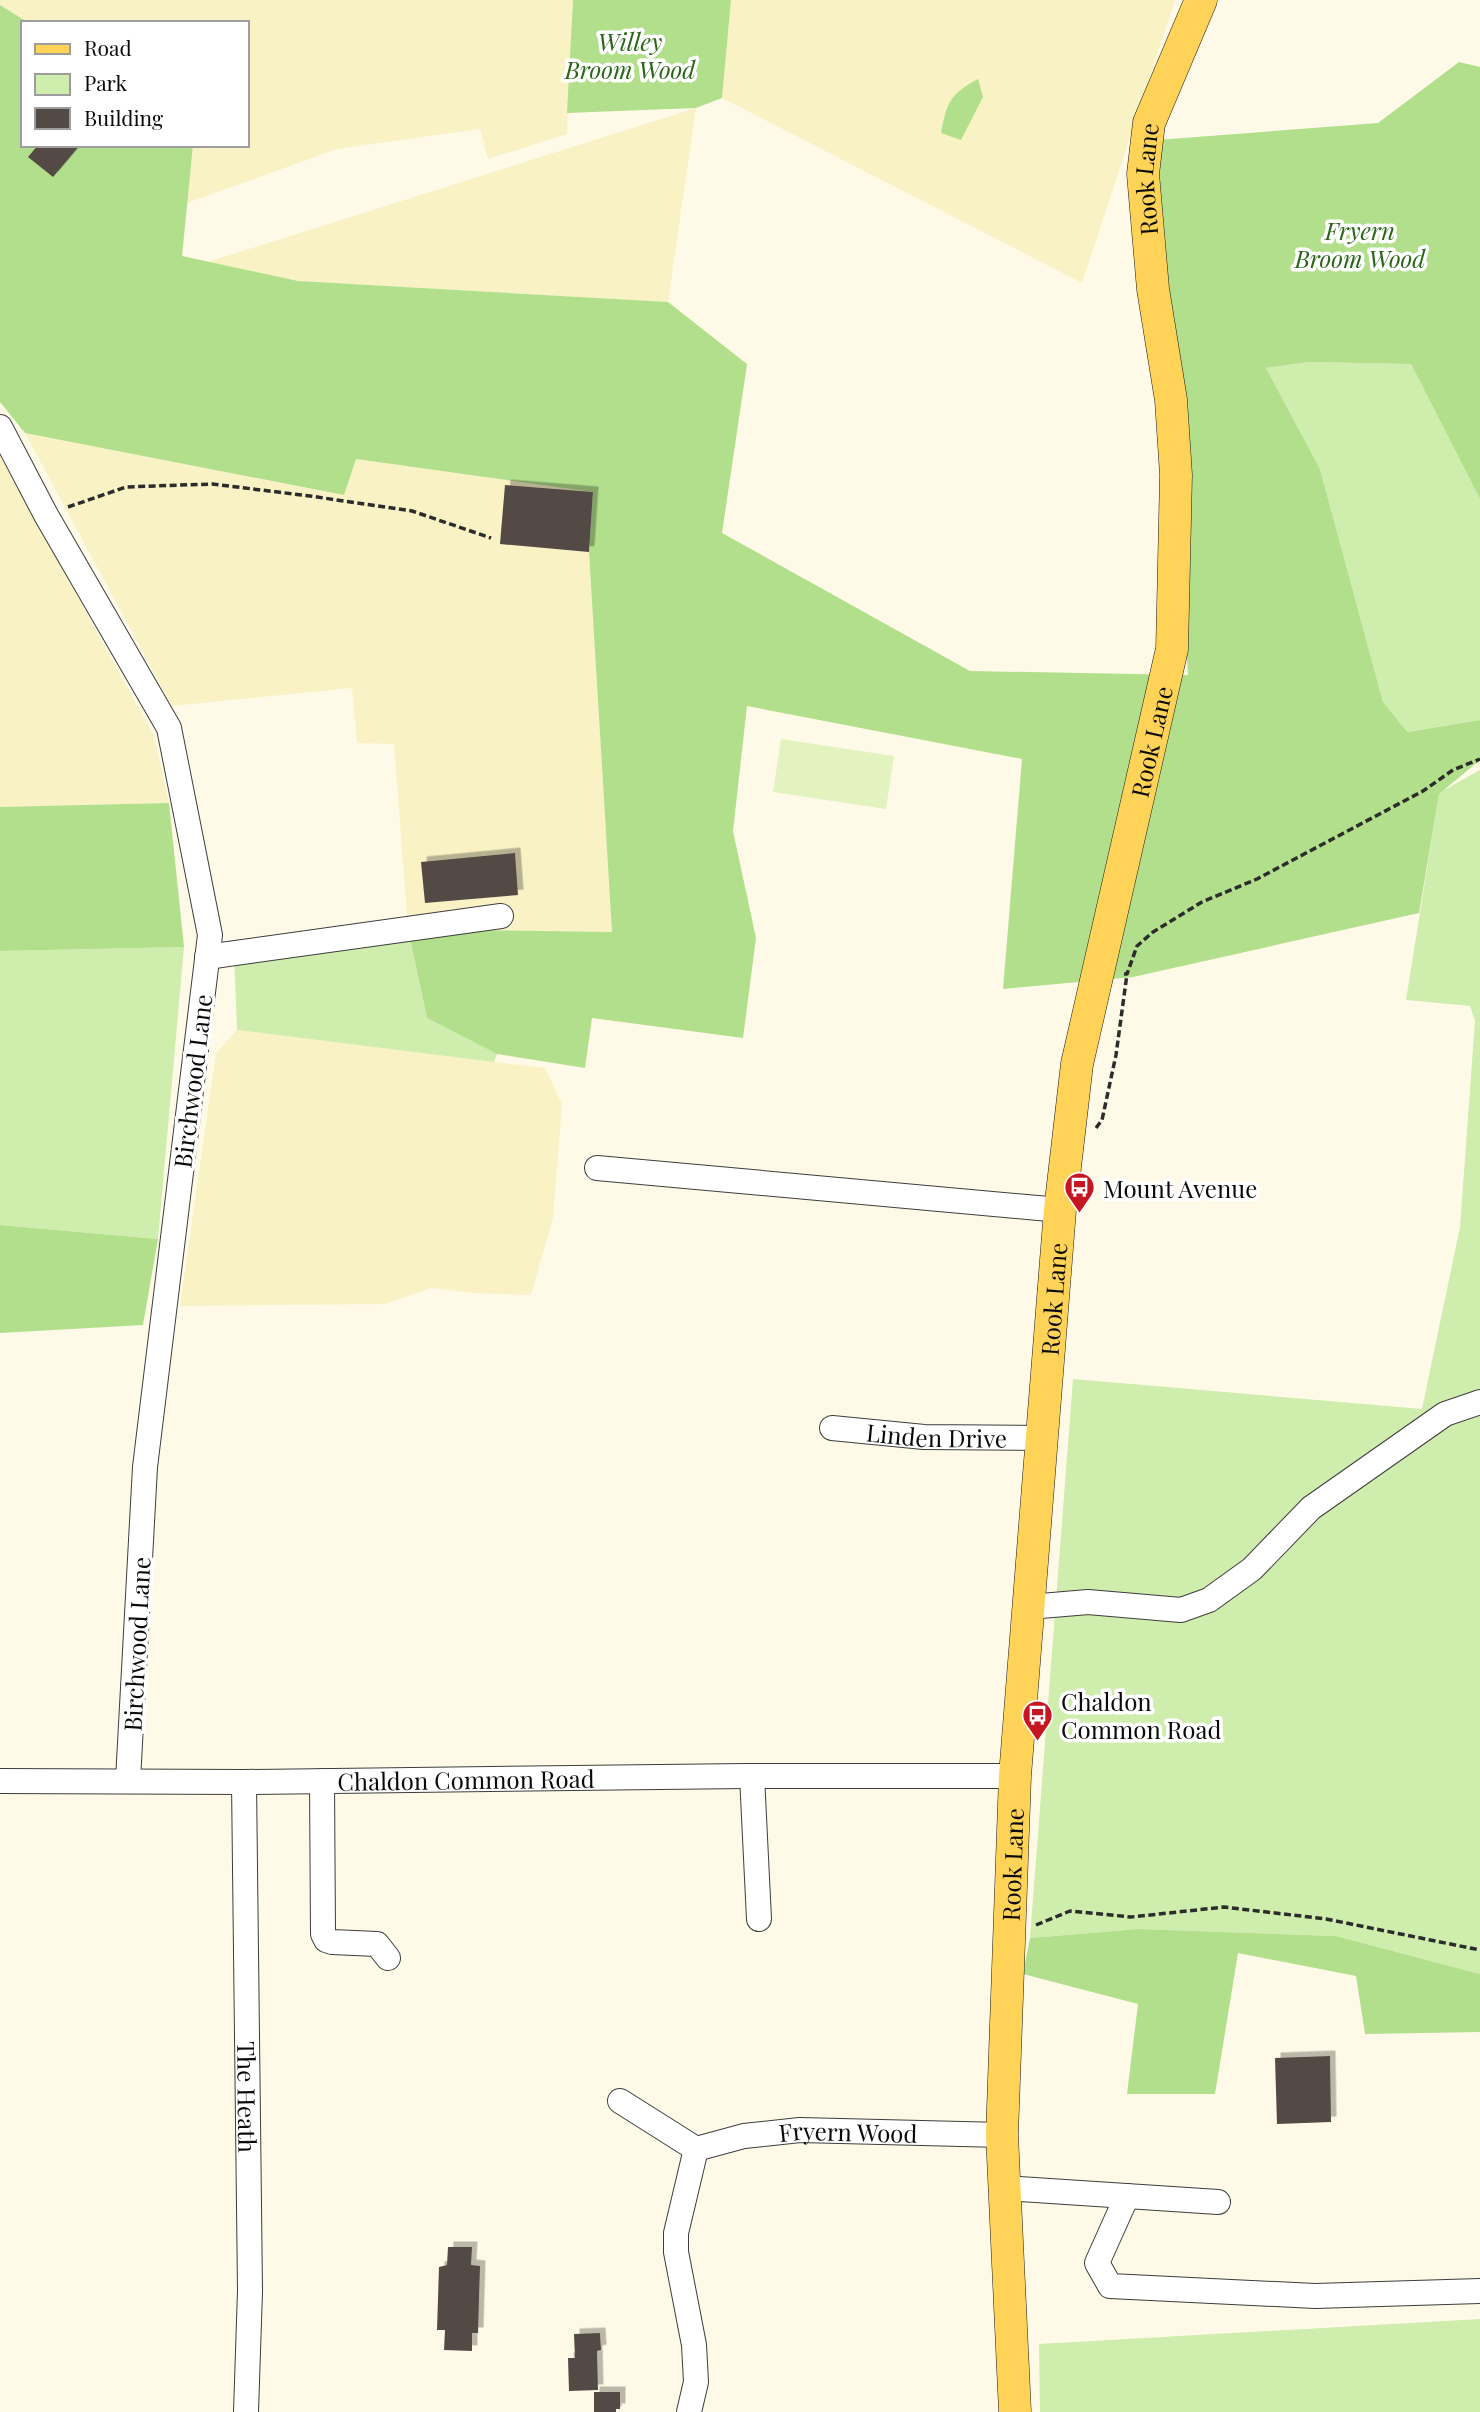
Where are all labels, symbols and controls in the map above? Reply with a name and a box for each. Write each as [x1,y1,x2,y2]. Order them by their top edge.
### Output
legend [21,21,248,147]
park label: Willey Broom Wood [564,25,696,85]
text: Road [84,33,132,61]
text: Park [84,68,128,96]
text: Building [84,103,163,131]
street label: Rook Lane [1127,121,1165,237]
park label: Fryern Broom Wood [1294,214,1426,274]
street label: Rook Lane [1123,683,1179,800]
street label: Birchwood Lane [165,992,219,1170]
bus stop icon: Mount Avenue [1063,1171,1097,1215]
place label: Mount Avenue [1103,1172,1257,1204]
street label: Rook Lane [1032,1241,1073,1357]
street label: Linden Drive [865,1415,1007,1454]
street label: Birchwood Lane [115,1556,157,1732]
place label: Chaldon Common Road [1061,1685,1221,1745]
bus stop icon: Chaldon Common Road [1021,1698,1055,1742]
street label: Chaldon Common Road [337,1762,595,1797]
street label: Rook Lane [994,1807,1030,1922]
street label: The Heath [231,2041,264,2153]
street label: Fryern Wood [777,2114,918,2149]

